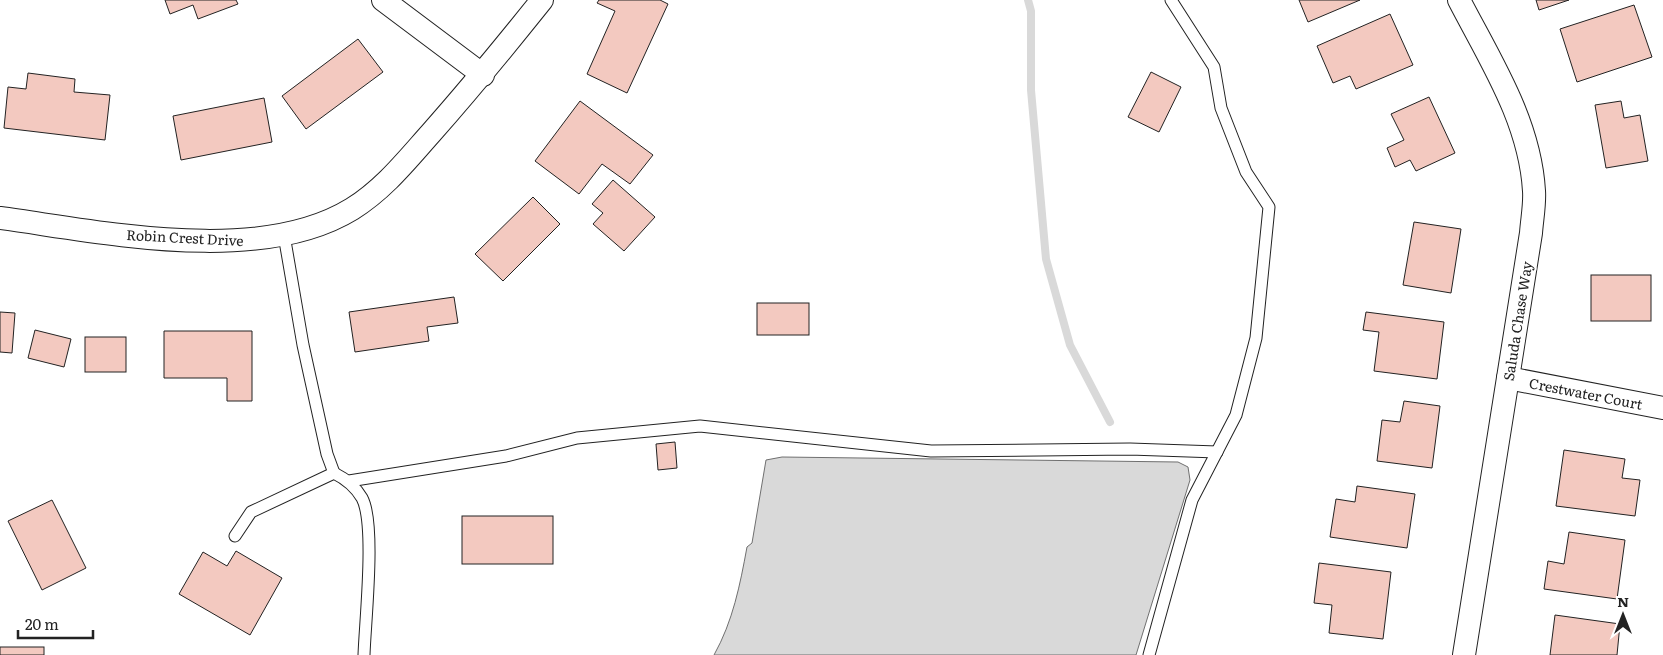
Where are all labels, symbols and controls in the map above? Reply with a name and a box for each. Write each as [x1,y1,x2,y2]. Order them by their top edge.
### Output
street label: Robin Crest Drive [126,224,244,250]
street label: Saluda Chase Way [1498,259,1536,382]
street label: Crestwater Court [1528,372,1645,414]
north arrow [1598,590,1648,640]
text: N [1617,591,1629,611]
scale bar [18,608,92,640]
text: 20 m [25,612,59,635]

